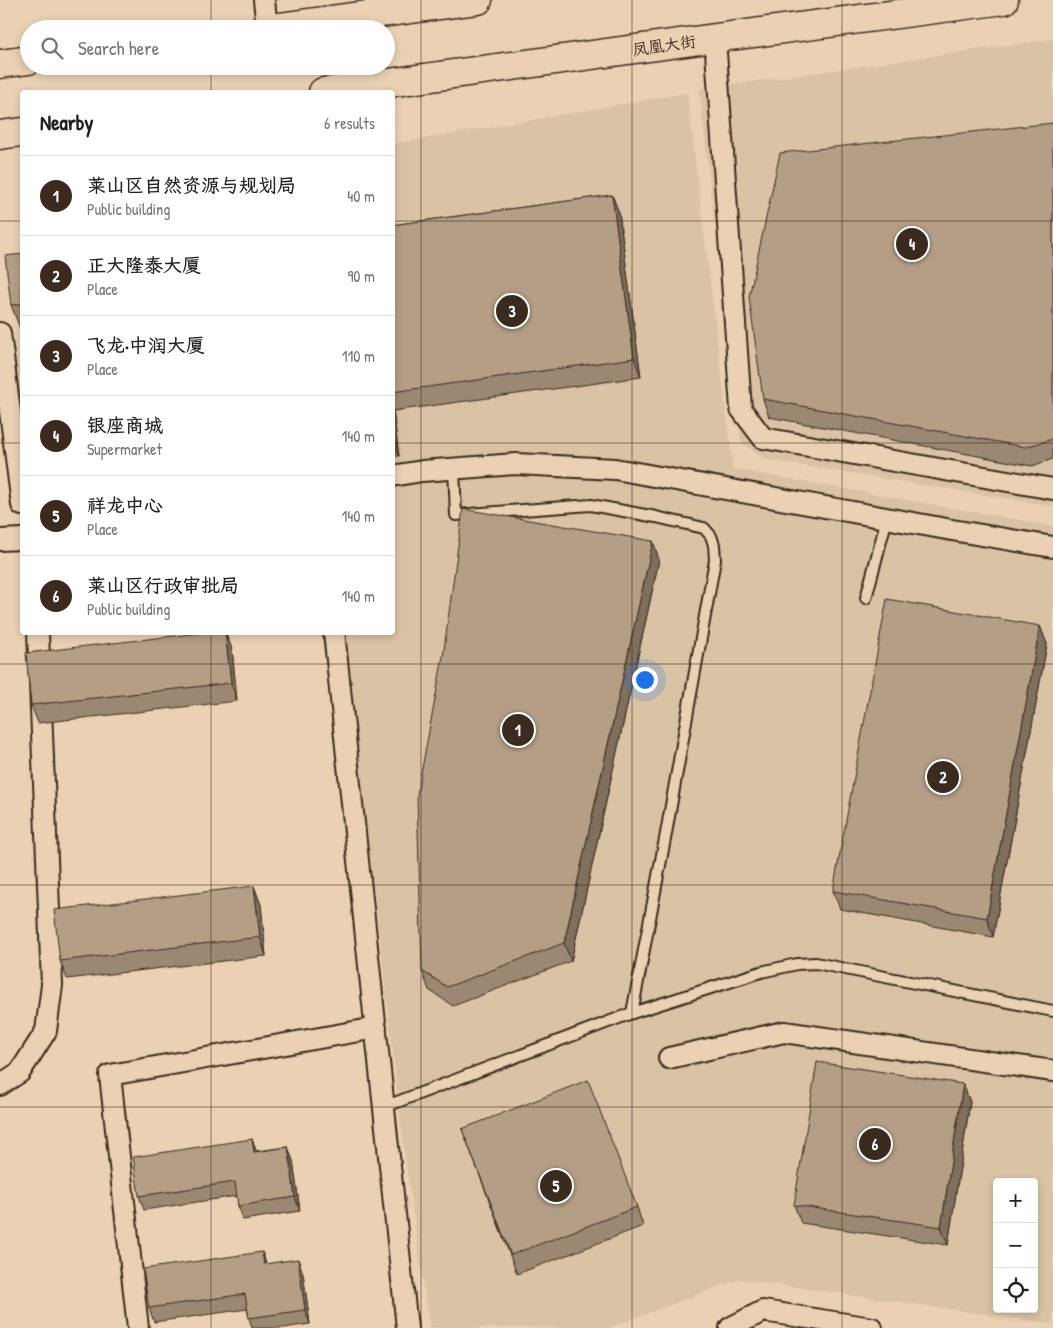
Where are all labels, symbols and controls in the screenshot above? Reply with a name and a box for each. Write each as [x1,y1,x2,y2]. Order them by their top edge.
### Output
search box [20,20,395,75]
street label: 凤凰大街 [631,30,697,60]
icon: search [38,34,66,62]
text: Search here [78,35,159,61]
text: Nearby [40,108,93,137]
text: 6 results [324,112,375,134]
text: 莱山区自然资源与规划局 [87,172,296,198]
text: 1 [53,185,59,207]
text: 40 m [347,185,375,207]
text: Public building [87,198,170,220]
pin: 4 [896,225,928,263]
text: 正大隆泰大厦 [87,252,201,278]
text: 2 [52,265,60,287]
text: 90 m [347,265,375,287]
text: Place [87,278,118,300]
pin: 3 [496,292,528,330]
text: 飞龙·中润大厦 [87,332,205,358]
text: 3 [52,345,60,367]
text: 110 m [342,345,375,367]
text: Place [87,358,118,380]
text: 银座商城 [87,412,163,438]
text: 4 [53,425,59,447]
text: 140 m [341,425,375,447]
text: Supermarket [87,438,162,460]
text: 祥龙中心 [87,492,163,518]
text: 5 [53,505,59,527]
text: 140 m [341,505,375,527]
text: Place [87,518,118,540]
text: 莱山区行政审批局 [87,572,239,598]
text: 6 [53,585,59,607]
text: 140 m [341,585,375,607]
text: Public building [87,598,170,620]
your location [632,667,658,693]
pin: 1 [502,711,534,749]
pin: 2 [927,758,959,796]
pin: 6 [859,1125,891,1163]
pin: 5 [540,1167,572,1205]
map controls [993,1178,1038,1313]
button: + [993,1178,1038,1223]
button: − [993,1223,1038,1268]
button: locate [993,1268,1038,1313]

